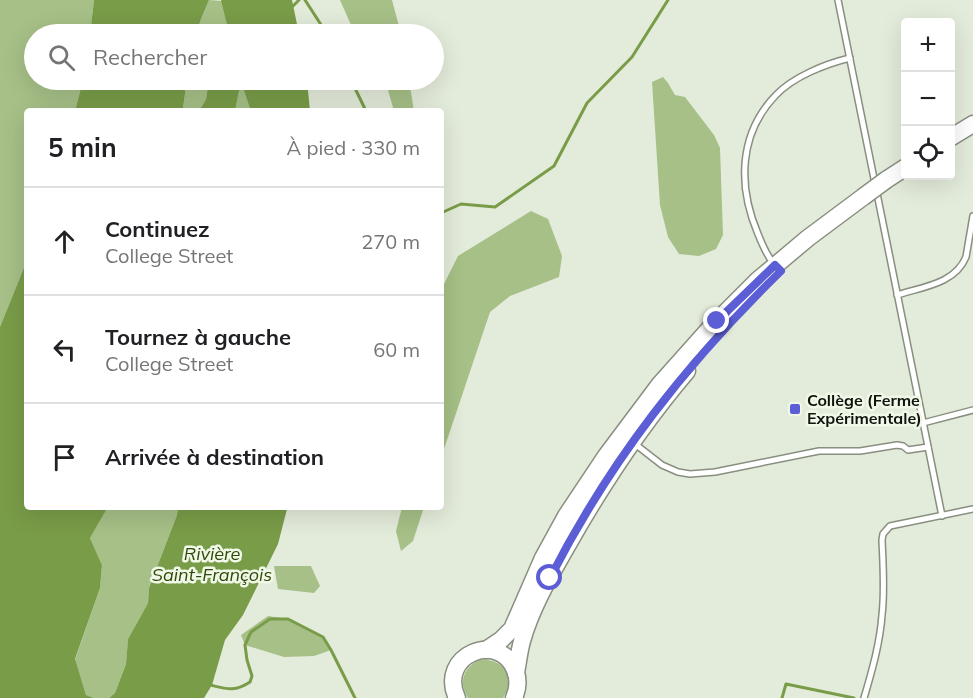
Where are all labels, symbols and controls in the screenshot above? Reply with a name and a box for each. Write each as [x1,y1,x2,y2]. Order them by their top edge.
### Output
map controls [901,18,955,180]
button: + [901,18,955,72]
search box [24,24,444,90]
icon: search [45,41,78,74]
text: Rechercher [93,43,207,71]
button: − [901,72,955,126]
button: locate [901,126,955,180]
text: 5 min [48,131,117,164]
text: À pied · 330 m [287,135,420,160]
text: Continuez [105,215,210,243]
icon: ahead [48,225,81,258]
text: 270 m [361,229,420,254]
text: College Street [105,243,233,268]
route end [703,307,729,333]
text: Tournez à gauche [105,323,291,351]
icon: left [48,333,81,366]
text: 60 m [373,337,420,362]
text: College Street [105,351,233,376]
place label: Collège (Ferme Expérimentale) [807,390,922,428]
marker: Collège (Ferme Expérimentale) [788,402,802,416]
icon: arrive [48,441,81,474]
text: Arrivée à destination [105,443,324,471]
water label: Rivière Saint-François [152,542,272,586]
route start [536,564,562,590]

